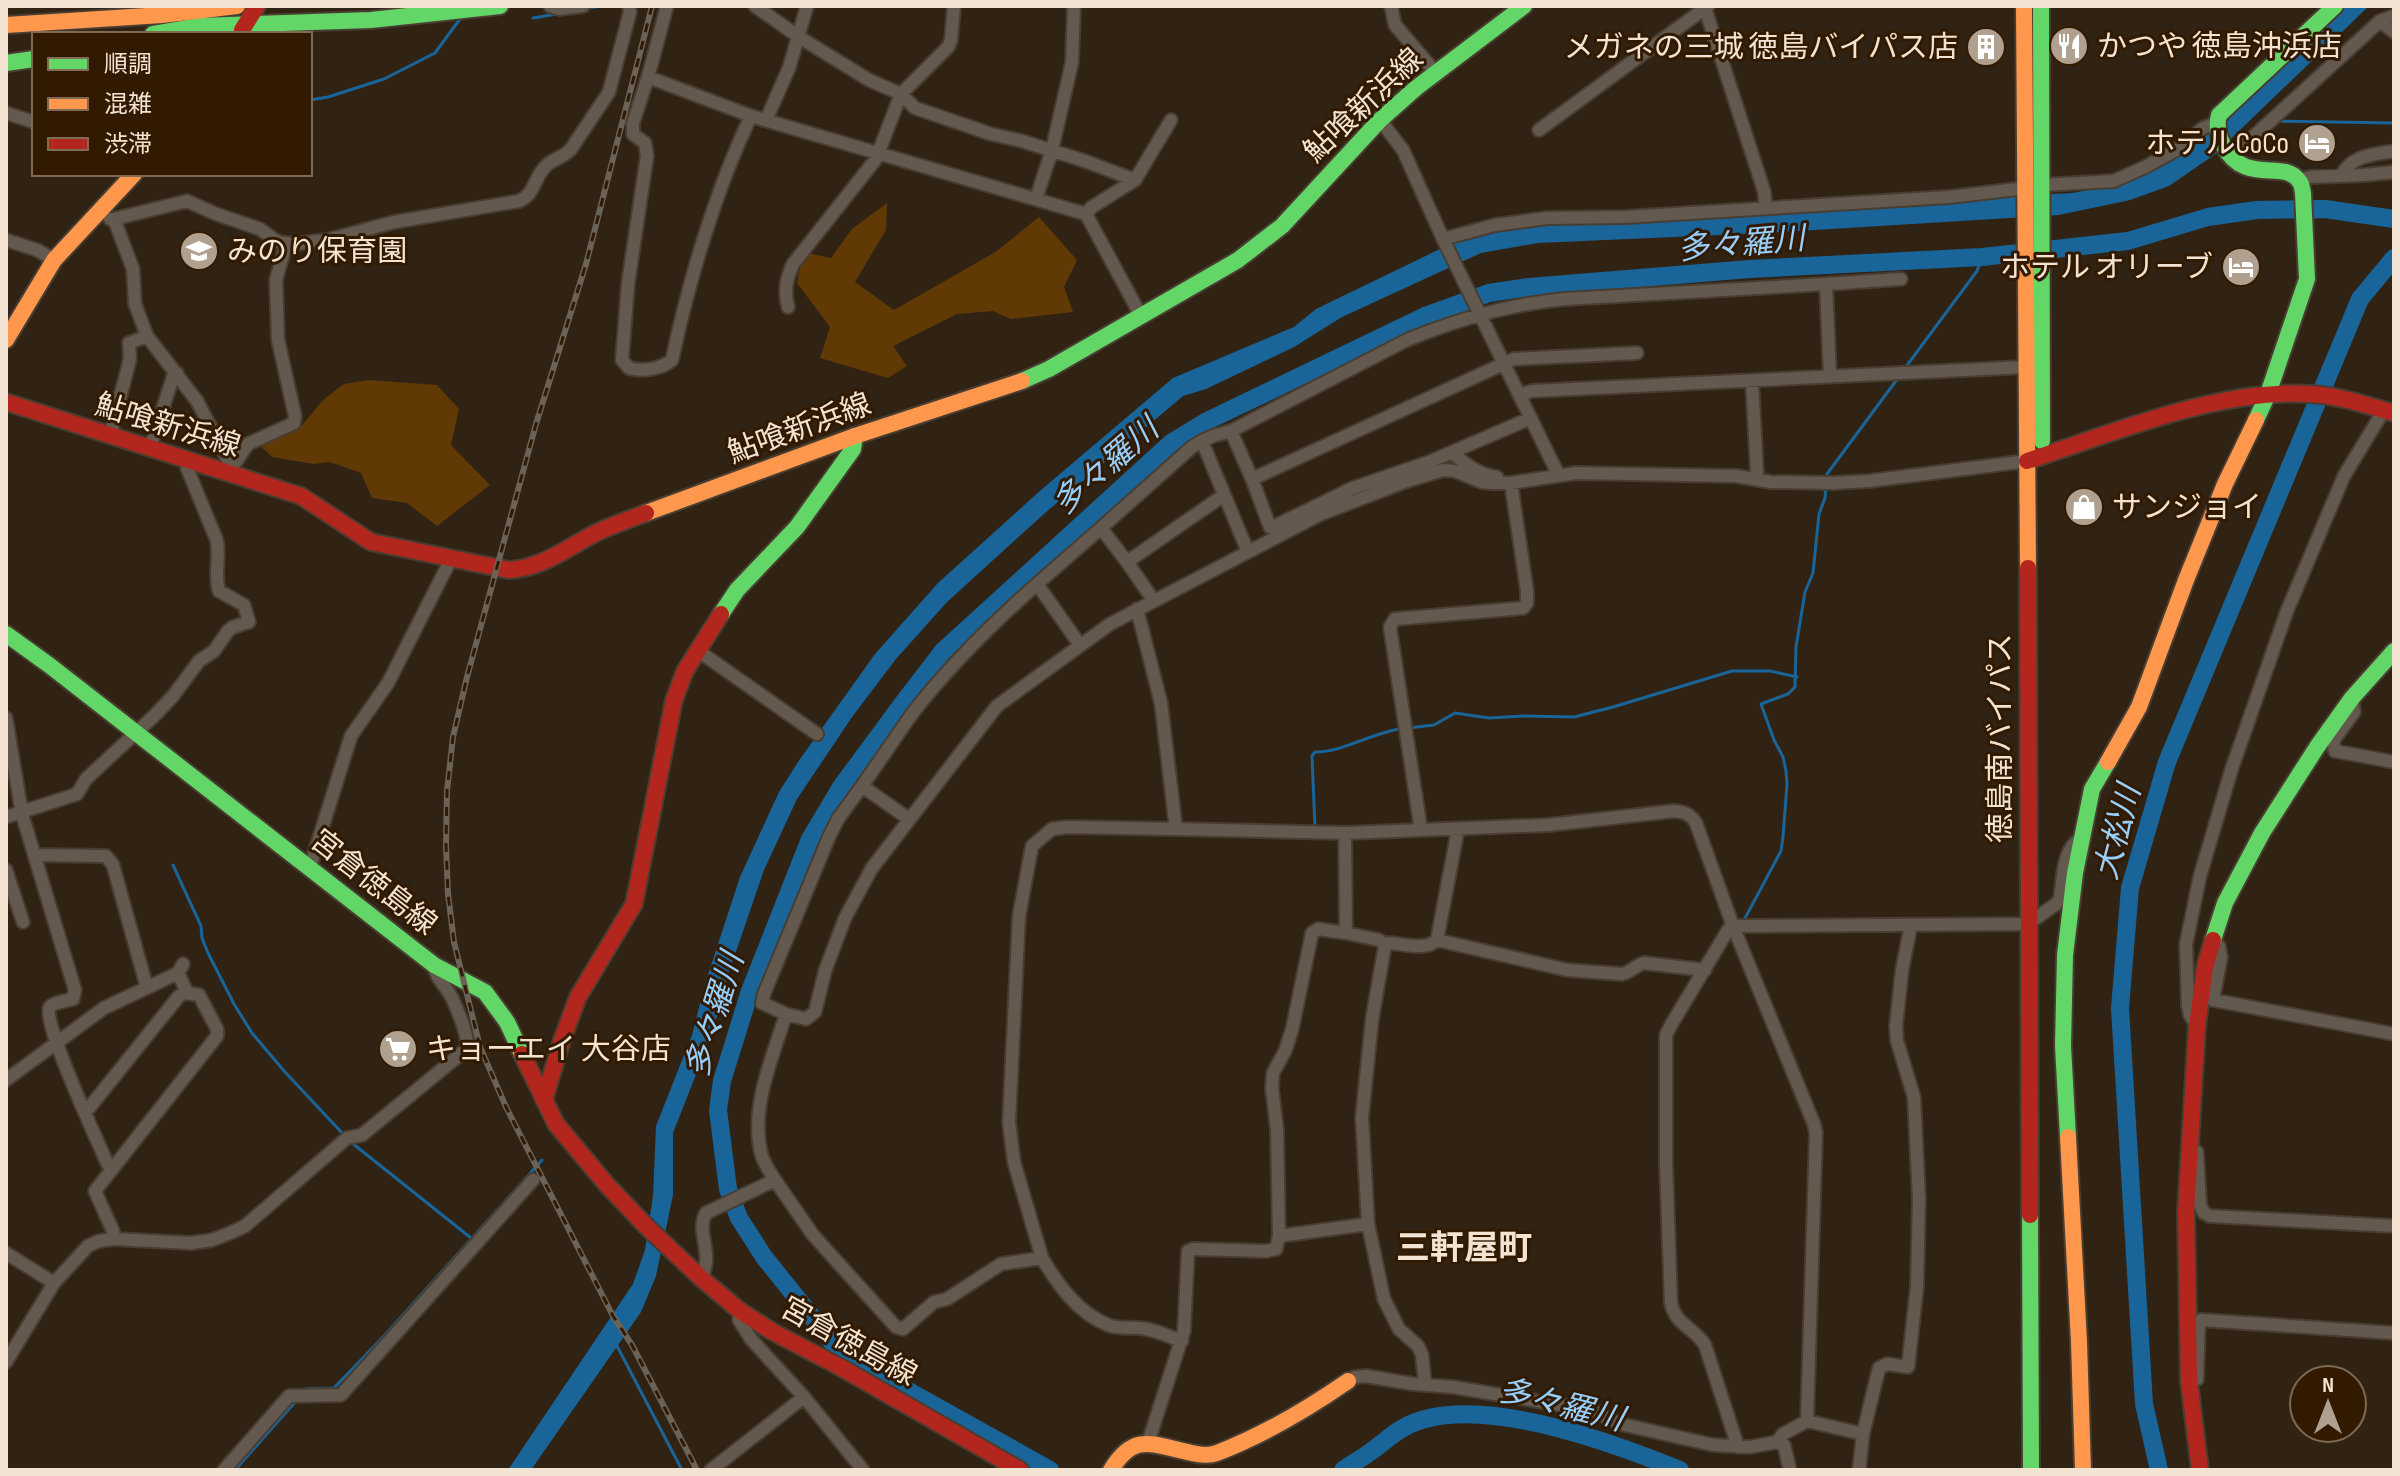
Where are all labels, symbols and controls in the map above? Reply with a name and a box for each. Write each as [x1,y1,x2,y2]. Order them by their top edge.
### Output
restaurant icon: かつや 徳島沖浜店 [2048,25,2090,67]
building icon: メガネの三城 徳島バイパス店 [1965,26,2007,68]
place label: かつや 徳島沖浜店 [2097,29,2342,65]
place label: メガネの三城 徳島バイパス店 [1564,30,1958,66]
legend [32,32,312,176]
street label: 鮎喰新浜線 [1297,41,1431,170]
text: 順調 [104,50,152,79]
text: 混雑 [104,90,152,119]
hotel icon: ホテルCoCo [2296,122,2338,164]
place label: ホテルCoCo [2146,126,2289,162]
text: 渋滞 [104,130,152,159]
water label: 多々羅川 [1676,219,1810,269]
school or university icon: みのり保育園 [178,230,220,272]
place label: みのり保育園 [227,234,407,270]
hotel icon: ホテル オリーブ [2220,246,2262,288]
place label: ホテル オリーブ [2000,250,2213,286]
street label: 鮎喰新浜線 [723,386,876,472]
street label: 鮎喰新浜線 [91,387,245,465]
water label: 多々羅川 [1045,408,1169,524]
shop icon: サンジョイ [2063,486,2105,528]
place label: サンジョイ [2112,490,2262,526]
street label: 徳島南バイパス [1983,633,2019,843]
water label: 大松川 [2087,778,2150,884]
street label: 宮倉徳島線 [303,822,444,943]
water label: 多々羅川 [678,946,754,1082]
supermarket icon: キョーエイ 大谷店 [377,1028,419,1070]
place label: キョーエイ 大谷店 [426,1032,671,1068]
district label: 三軒屋町 [1396,1228,1532,1269]
street label: 宮倉徳島線 [774,1290,923,1394]
north arrow [2288,1364,2368,1444]
water label: 多々羅川 [1494,1371,1630,1441]
text: N [2322,1372,2334,1399]

